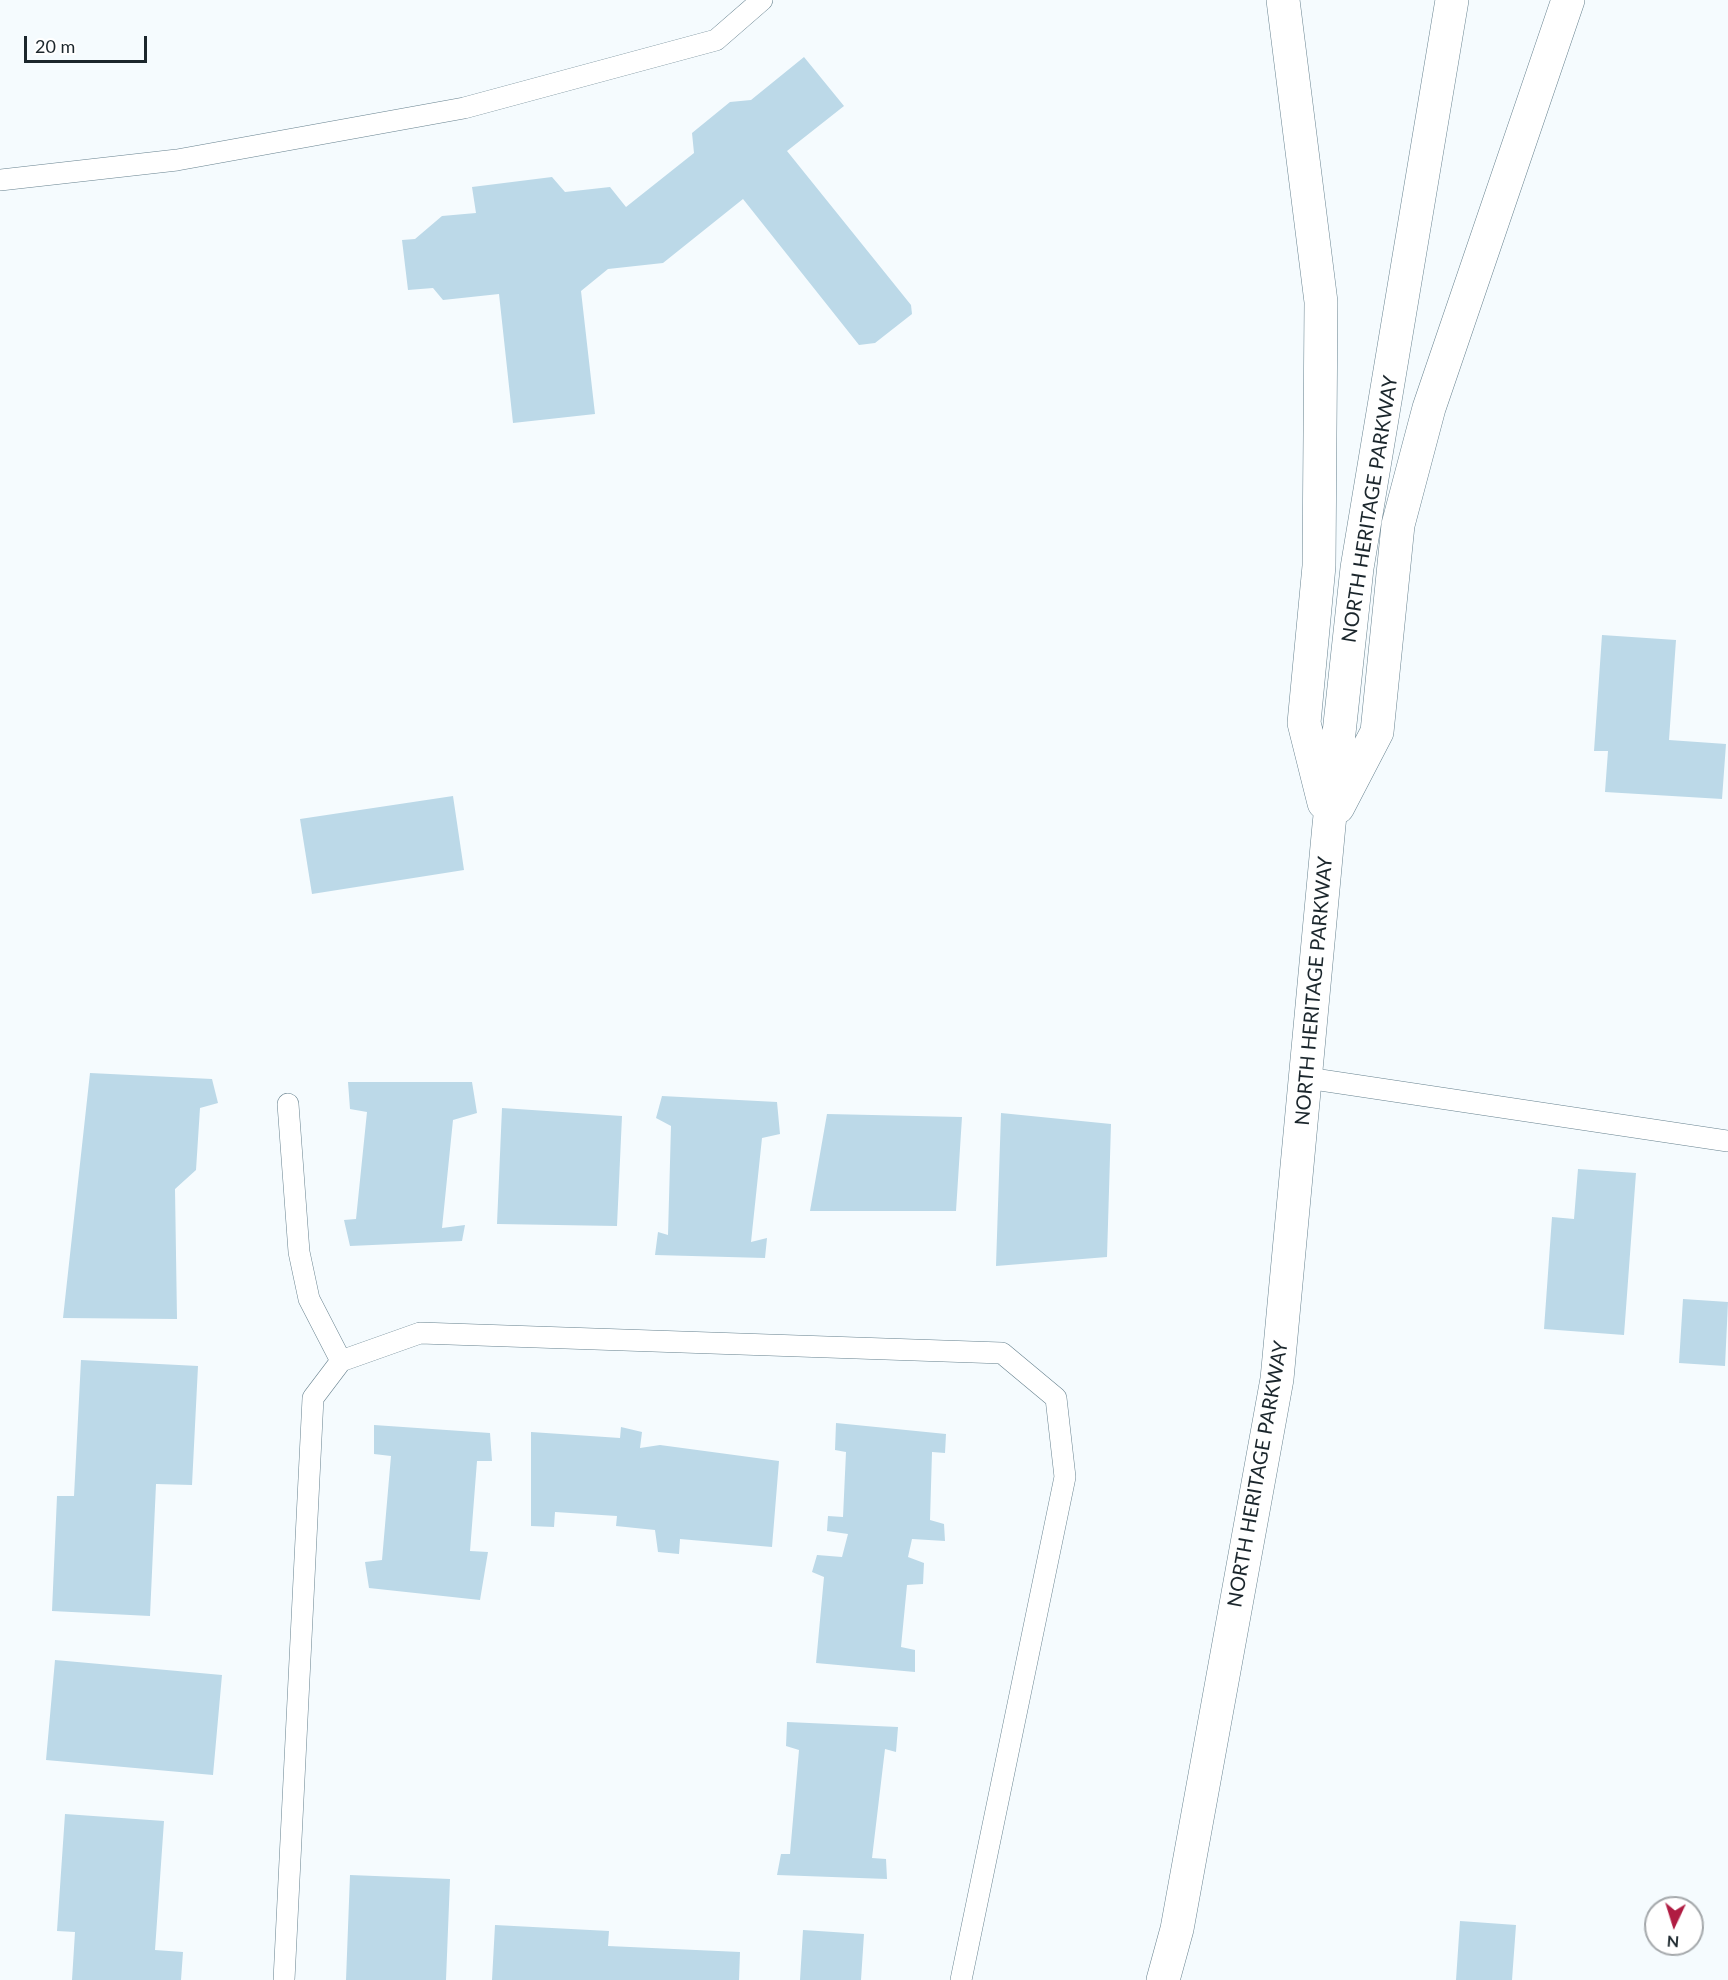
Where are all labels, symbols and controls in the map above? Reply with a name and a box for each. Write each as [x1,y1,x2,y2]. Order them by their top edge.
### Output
scale bar [27,24,150,62]
text: 20 m [35,35,75,57]
street label: NORTH HERITAGE PARKWAY [1337,374,1403,644]
street label: NORTH HERITAGE PARKWAY [1290,855,1338,1127]
street label: NORTH HERITAGE PARKWAY [1223,1339,1293,1609]
north arrow [1644,1896,1704,1956]
text: N [1666,1933,1680,1952]

